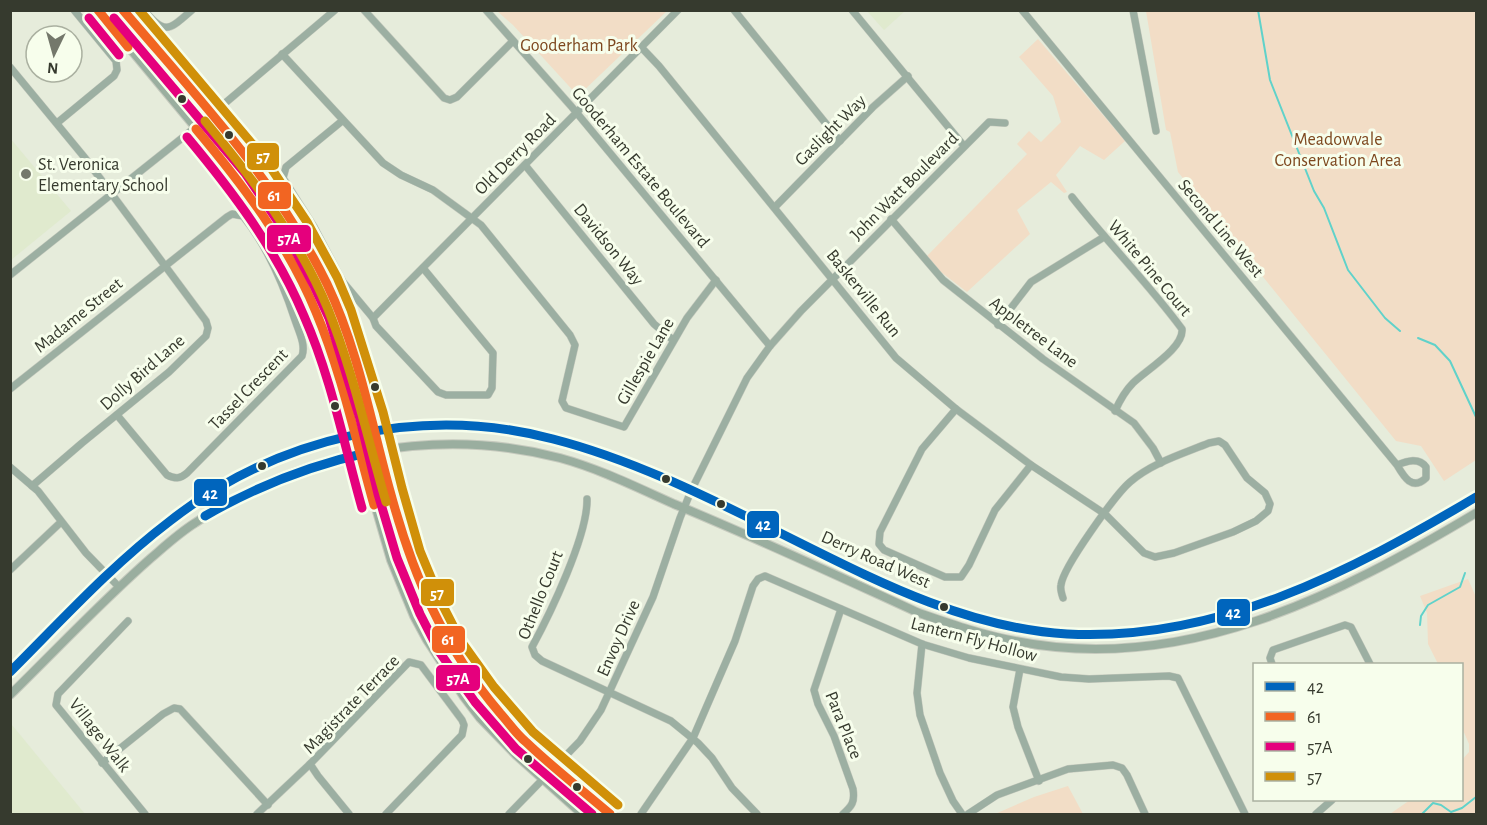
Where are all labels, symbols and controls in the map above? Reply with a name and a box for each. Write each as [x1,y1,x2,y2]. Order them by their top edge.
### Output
north arrow [24,24,84,84]
park label: Gooderham Park [520,37,639,55]
text: N [47,59,59,76]
street label: Gooderham Estate Boulevard [568,84,713,251]
street label: Gaslight Way [792,92,870,170]
unlabelled marker [176,93,188,105]
street label: Old Derry Road [472,111,560,199]
unlabelled marker [223,129,235,141]
street label: John Watt Boulevard [847,129,962,244]
park label: Meadowvale Conservation Area [1274,131,1402,170]
line badge: 57 [246,142,280,171]
text: 57 [256,149,270,165]
place label: St. Veronica Elementary School [38,156,169,195]
marker: St. Veronica Elementary School [19,167,33,181]
street label: Second Line West [1174,176,1266,281]
line badge: 61 [257,181,292,210]
text: 61 [267,188,281,204]
street label: Davidson Way [570,200,647,289]
street label: White Pine Court [1104,217,1195,320]
line badge: 57A [266,224,312,253]
text: 57A [277,231,301,247]
street label: Baskerville Run [823,246,904,341]
street label: Madame Street [31,275,126,357]
street label: Appletree Lane [986,294,1081,372]
street label: Gillespie Lane [614,315,678,408]
street label: Dolly Bird Lane [97,331,188,414]
street label: Tassel Crescent [206,345,292,434]
unlabelled marker [369,381,381,393]
unlabelled marker [329,400,341,412]
unlabelled marker [256,460,268,472]
unlabelled marker [660,473,672,485]
line badge: 42 [193,478,228,507]
text: 42 [202,486,218,502]
unlabelled marker [715,498,727,510]
line badge: 42 [746,510,780,539]
text: 42 [755,517,771,533]
street label: Derry Road West [818,528,933,592]
street label: Othello Court [515,548,567,642]
line badge: 57 [420,578,455,607]
text: 57 [430,586,444,602]
street label: Envoy Drive [594,598,644,679]
line badge: 42 [1216,598,1251,627]
unlabelled marker [938,601,950,613]
text: 42 [1225,605,1241,621]
street label: Lantern Fly Hollow [909,614,1039,665]
line badge: 61 [431,625,466,654]
text: 61 [441,632,455,648]
street label: Magistrate Terrace [300,652,403,758]
legend [1253,663,1463,801]
line badge: 57A [435,664,481,692]
text: 57A [446,671,470,687]
text: 42 [1307,679,1324,697]
street label: Para Place [821,689,865,762]
street label: Village Walk [65,695,134,776]
text: 61 [1307,709,1322,727]
text: 57A [1307,739,1333,757]
unlabelled marker [522,753,534,765]
text: 57 [1307,769,1322,787]
unlabelled marker [571,781,583,793]

